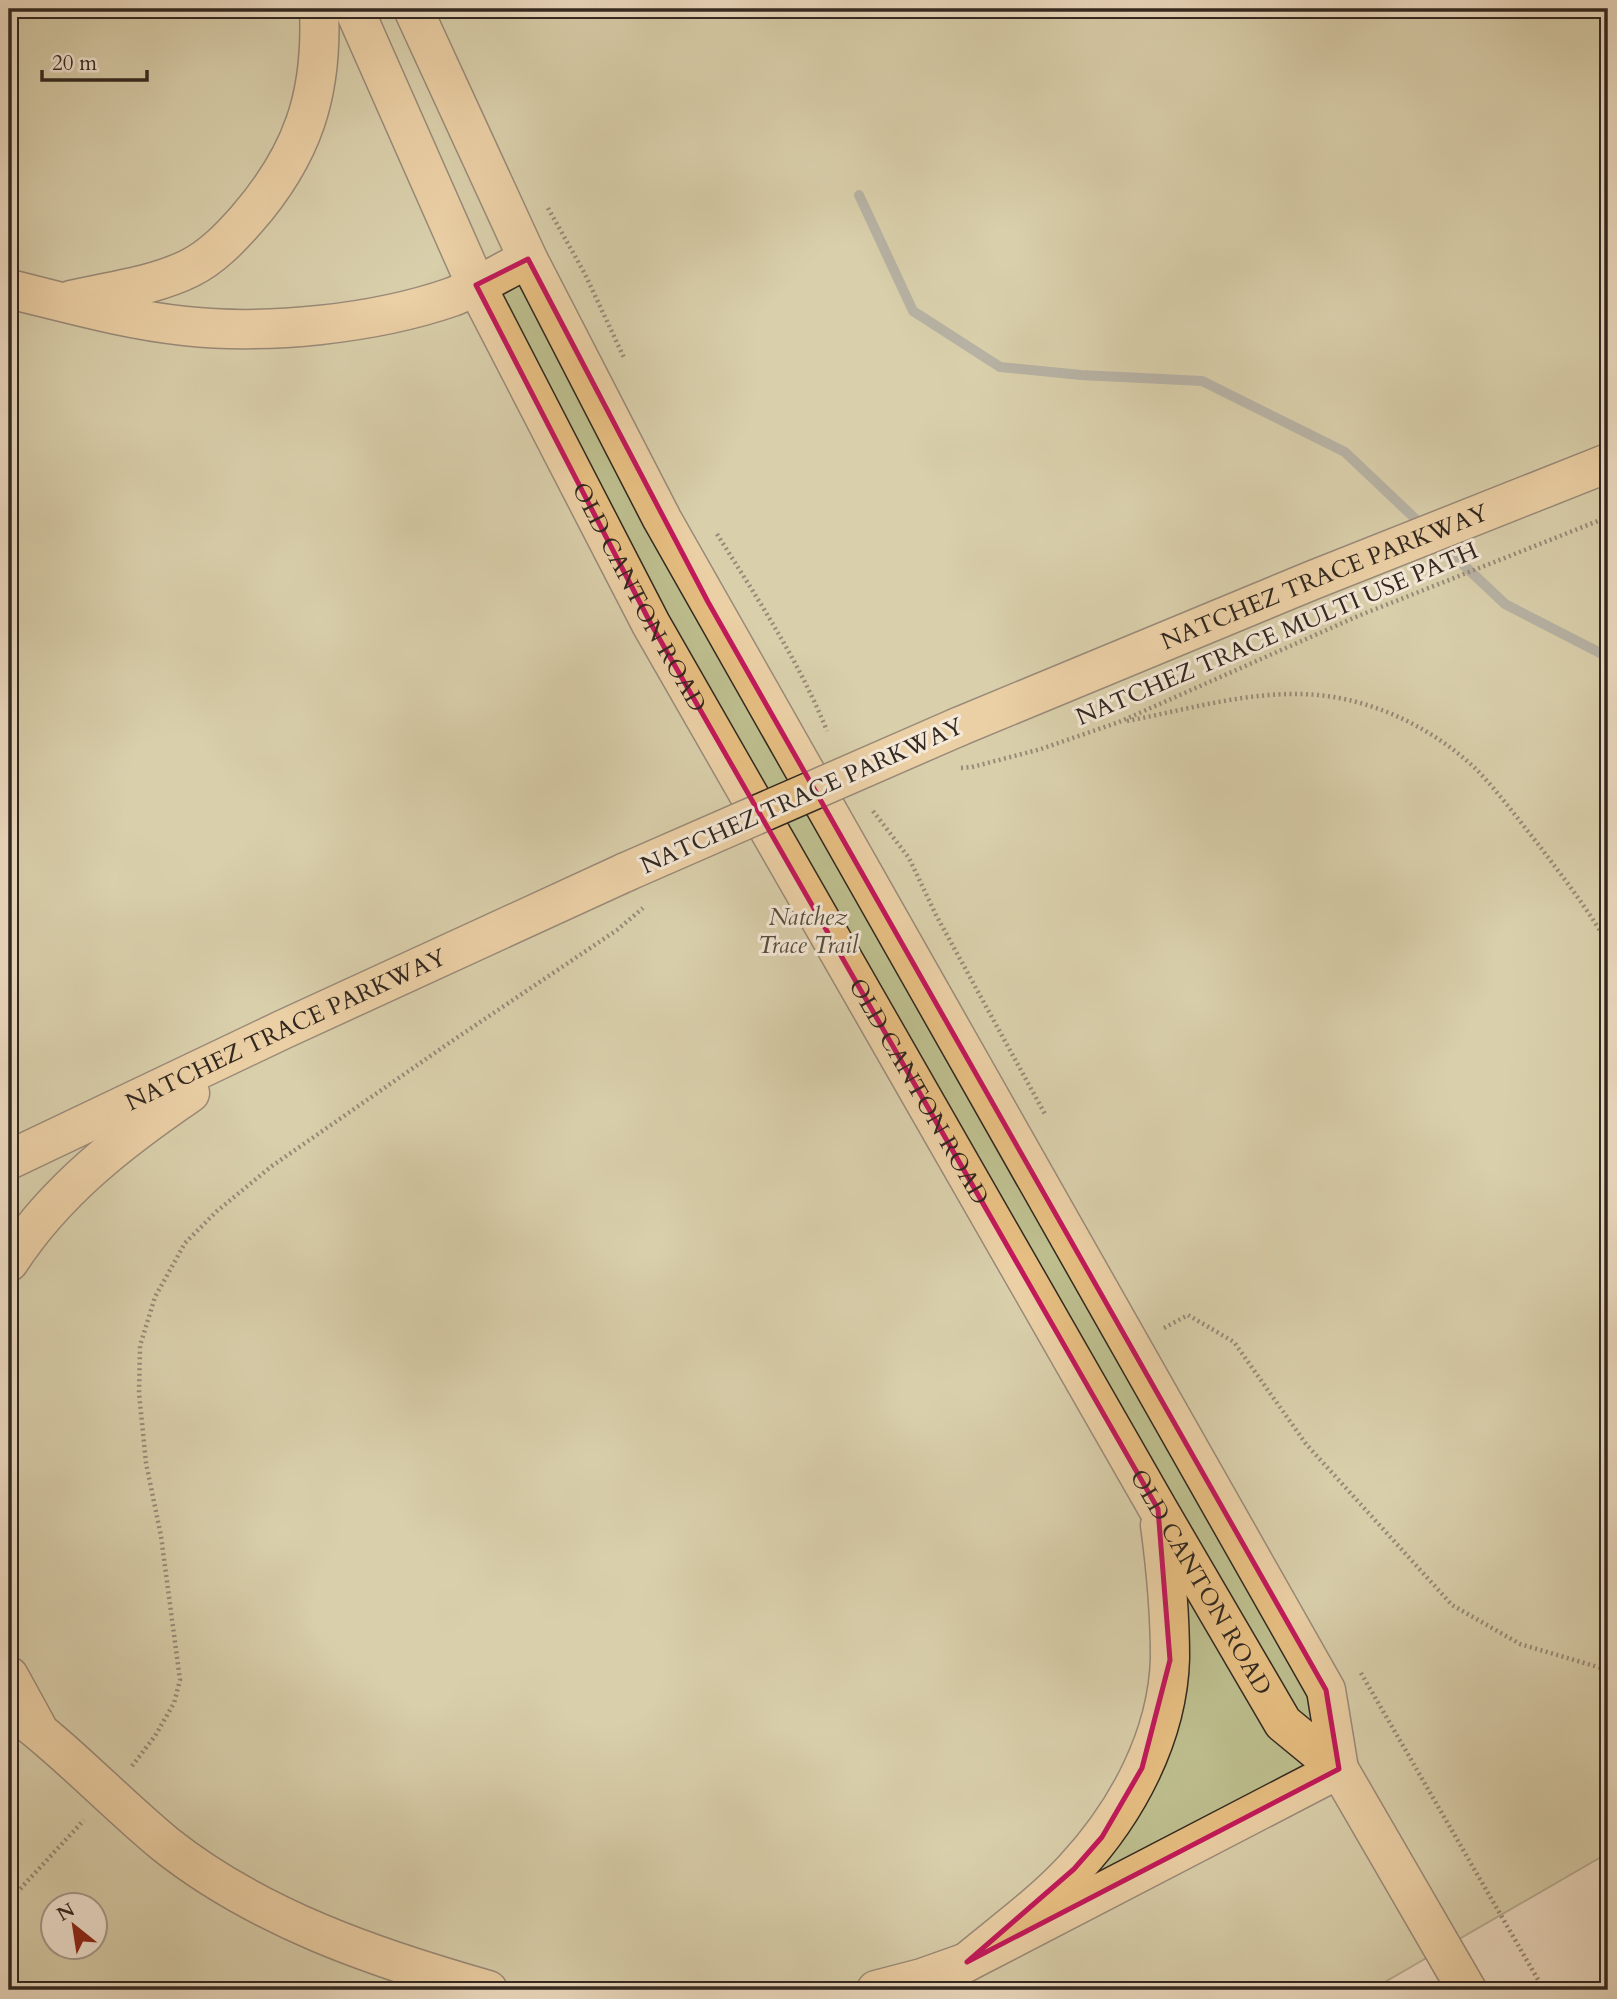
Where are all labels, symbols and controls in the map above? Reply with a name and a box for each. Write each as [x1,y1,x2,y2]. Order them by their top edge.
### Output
scale bar [42,38,147,82]
text: 20 m [52,49,97,78]
street label: OLD CANTON ROAD [564,476,715,718]
street label: NATCHEZ TRACE PARKWAY [1156,496,1493,658]
street label: NATCHEZ TRACE MULTI USE PATH [1071,534,1483,734]
street label: NATCHEZ TRACE PARKWAY [635,710,969,882]
park label: Natchez Trace Trail [758,901,860,962]
street label: NATCHEZ TRACE PARKWAY [120,940,451,1119]
street label: OLD CANTON ROAD [841,972,997,1211]
street label: OLD CANTON ROAD [1122,1463,1280,1701]
north arrow [38,1890,108,1960]
text: N [52,1897,80,1928]

